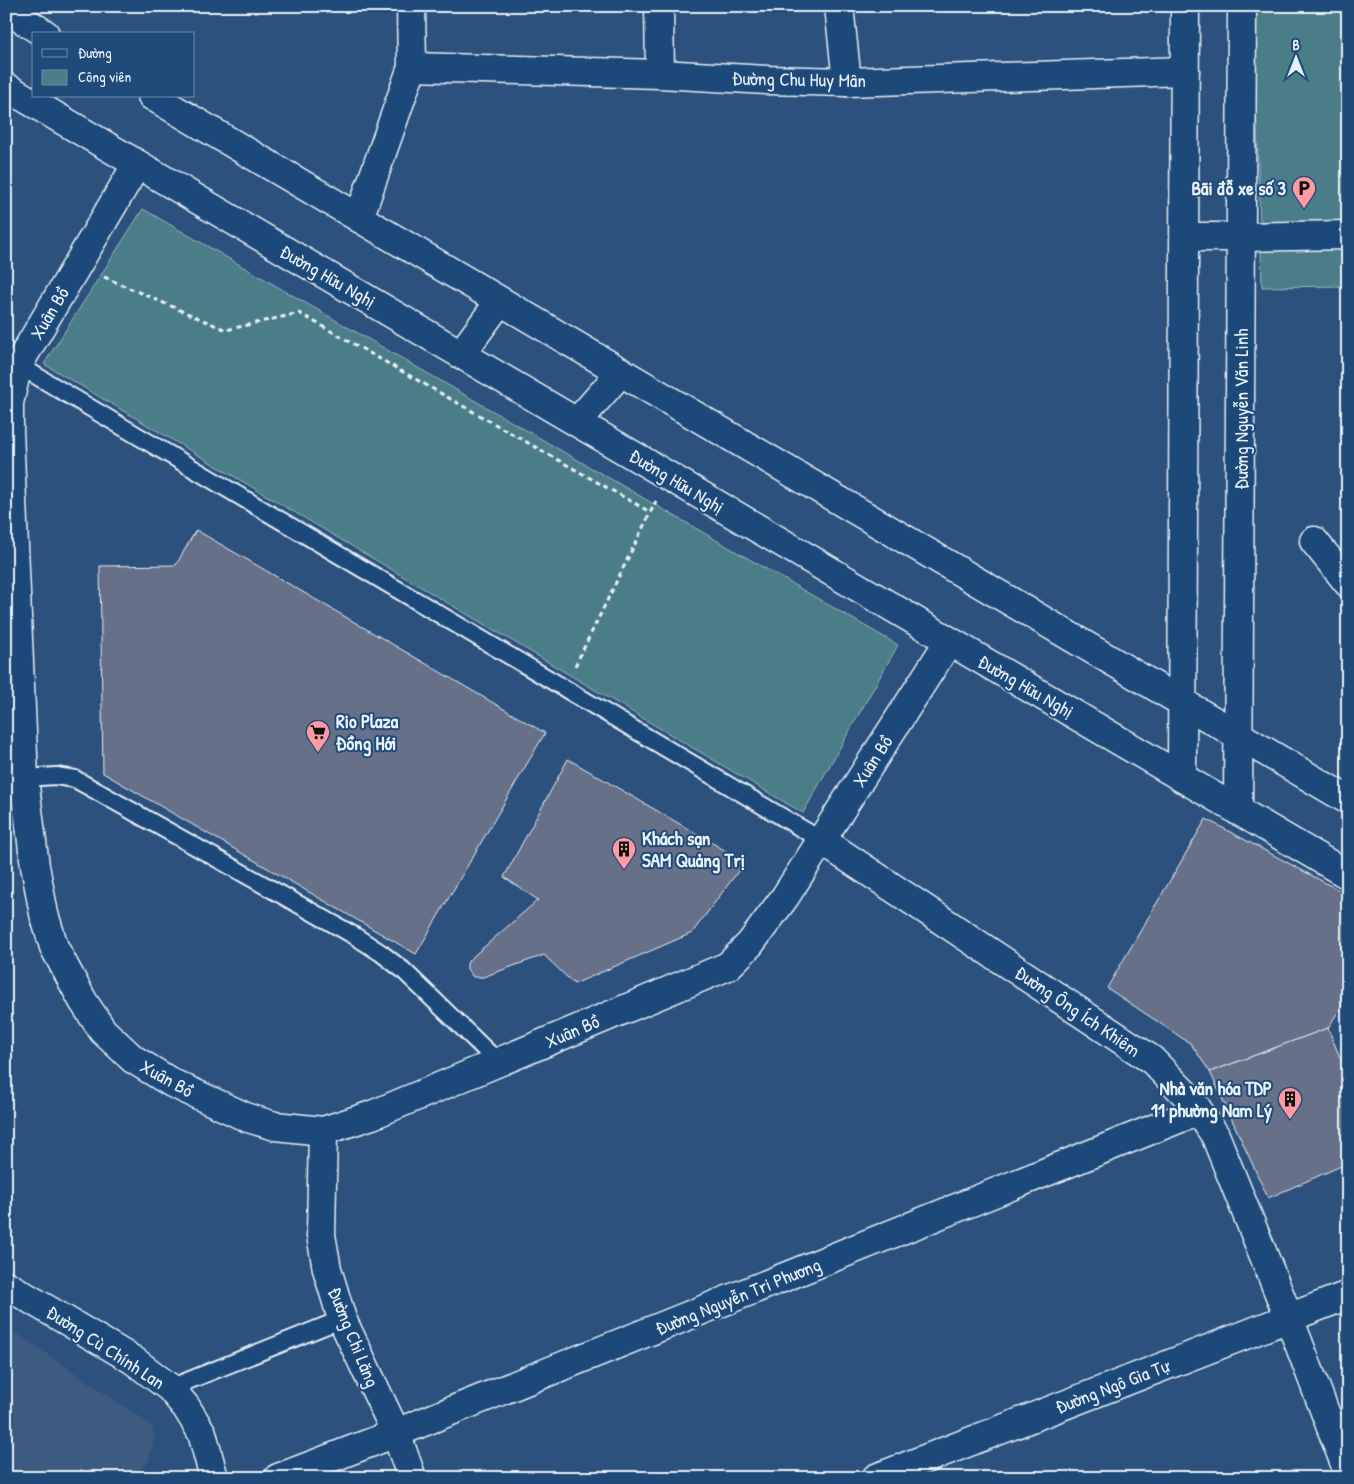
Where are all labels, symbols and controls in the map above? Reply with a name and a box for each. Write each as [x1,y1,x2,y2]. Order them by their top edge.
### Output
legend [32,32,195,98]
north arrow [1272,32,1322,82]
text: B [1292,35,1300,54]
text: Đường [78,42,112,63]
street label: Đường Chu Huy Mân [732,65,866,93]
text: Công viên [78,66,132,87]
place label: Bãi đỗ xe số 3 [1191,175,1286,201]
parking icon: Bãi đỗ xe số 3 [1291,175,1317,209]
street label: Đường Hữu Nghị [275,238,381,314]
street label: Xuân Bồ [23,282,75,344]
street label: Đường Nguyễn Văn Linh [1228,329,1254,489]
street label: Đường Hữu Nghị [625,442,729,520]
street label: Đường Hữu Nghị [973,648,1079,724]
place label: Rio Plaza Đồng Hới [336,708,399,757]
supermarket icon: Rio Plaza Đồng Hới [305,719,331,753]
street label: Xuân Bồ [846,730,899,792]
place label: Khách sạn SAM Quảng Trị [642,825,745,874]
building icon: Khách sạn SAM Quảng Trị [611,836,637,870]
street label: Đường Ông Ích Khiêm [1010,959,1146,1063]
street label: Xuân Bồ [541,1008,603,1054]
street label: Xuân Bồ [136,1053,198,1103]
place label: Nhà văn hóa TDP 11 phường Nam Lý [1151,1075,1272,1124]
building icon: Nhà văn hóa TDP 11 phường Nam Lý [1277,1086,1303,1120]
street label: Đường Nguyễn Tri Phương [651,1251,825,1341]
street label: Đường Chi Lăng [322,1283,386,1391]
street label: Đường Cù Chính Lan [42,1299,170,1395]
street label: Đường Ngô Gia Tự [1052,1352,1174,1420]

